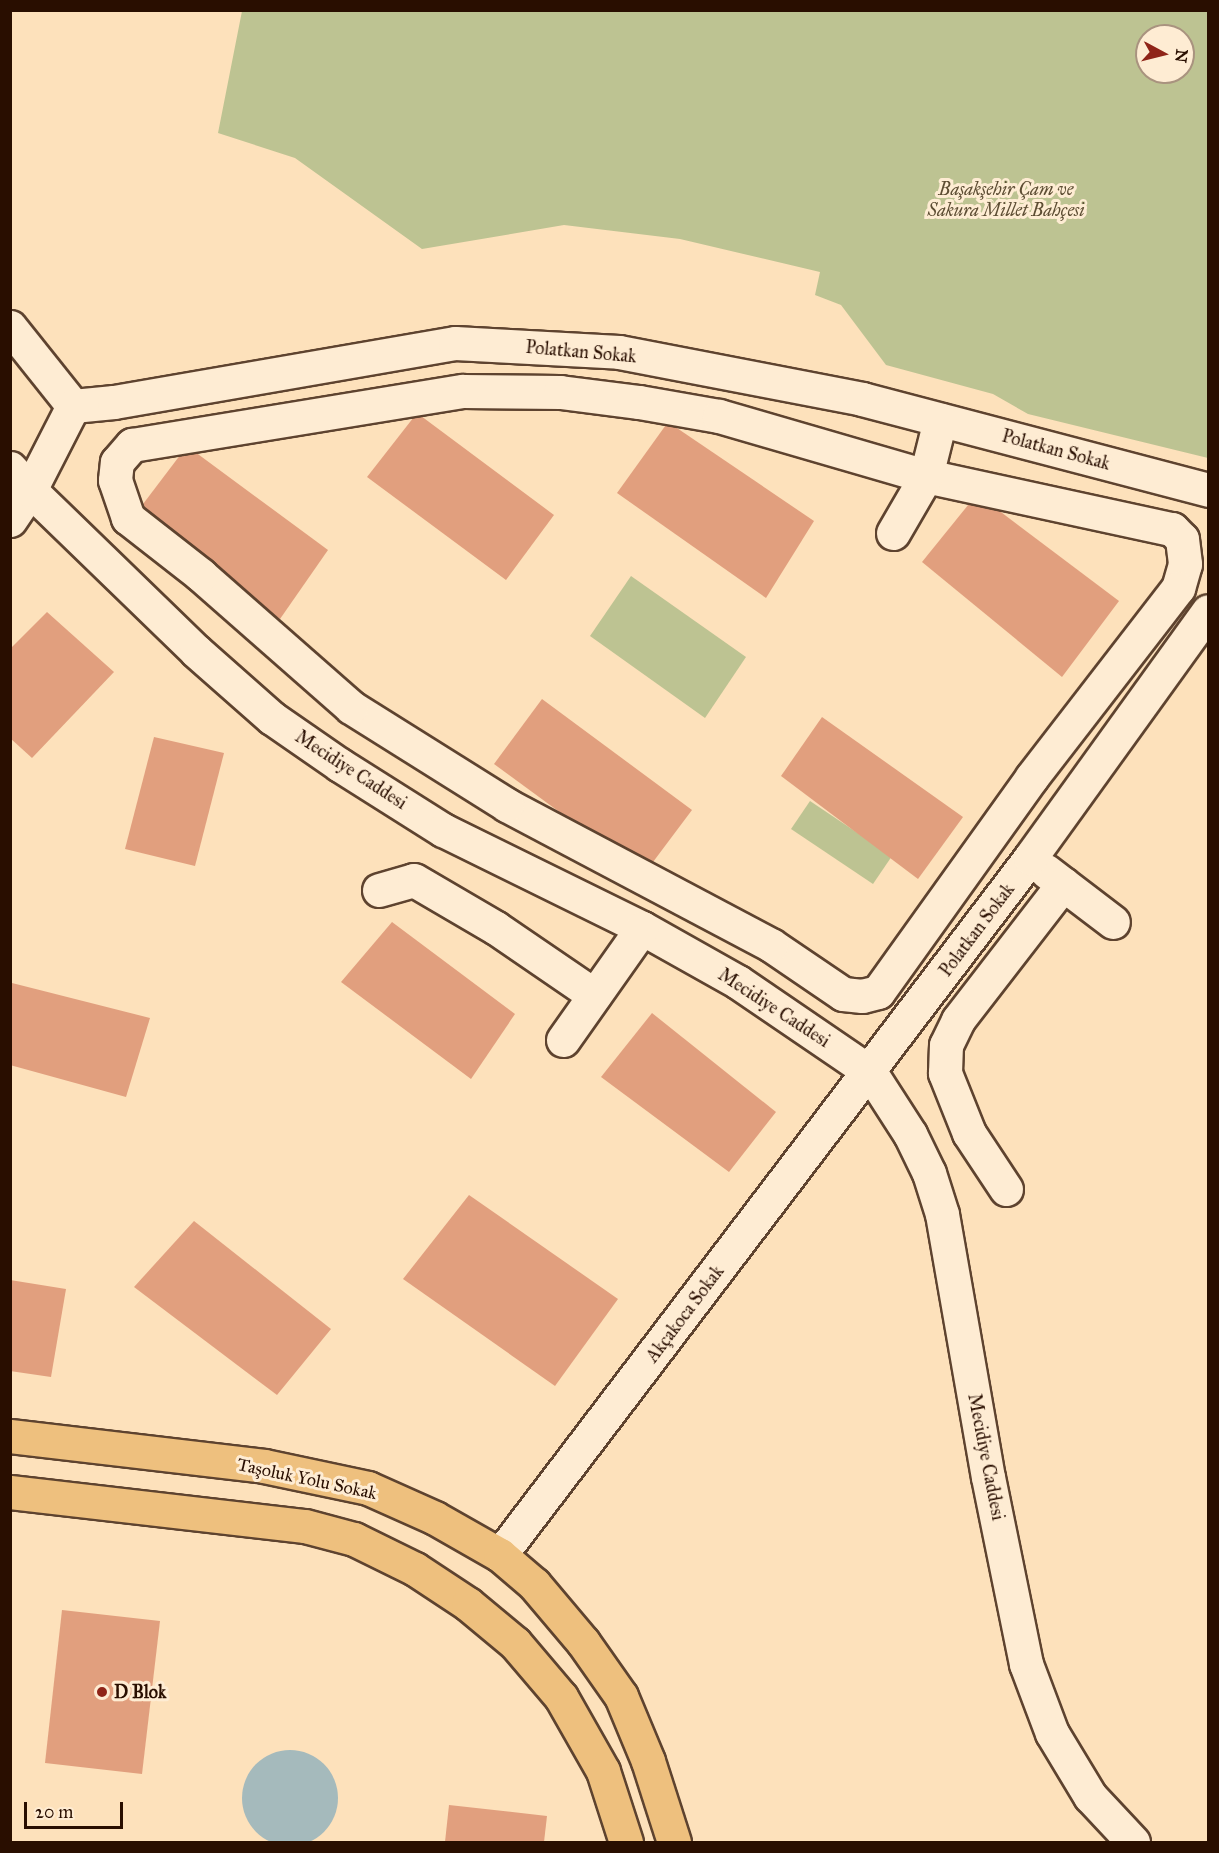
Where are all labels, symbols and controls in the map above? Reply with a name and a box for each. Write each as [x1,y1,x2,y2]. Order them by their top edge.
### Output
north arrow [1135,24,1195,84]
text: N [1171,48,1192,64]
park label: Başakşehir Çam ve Sakura Millet Bahçesi [927,179,1085,222]
street label: Polatkan Sokak [525,336,637,368]
street label: Polatkan Sokak [999,425,1113,475]
street label: Mecidiye Caddesi [291,726,411,814]
street label: Polatkan Sokak [935,879,1019,981]
street label: Mecidiye Caddesi [714,964,834,1052]
street label: Akçakoca Sokak [642,1261,728,1367]
street label: Mecidiye Caddesi [963,1392,1009,1522]
street label: Taşoluk Yolu Sokak [235,1454,379,1504]
place label: D Blok [114,1681,166,1703]
marker: D Blok [95,1685,109,1699]
scale bar [27,1790,126,1828]
text: 20 m [35,1801,73,1823]

